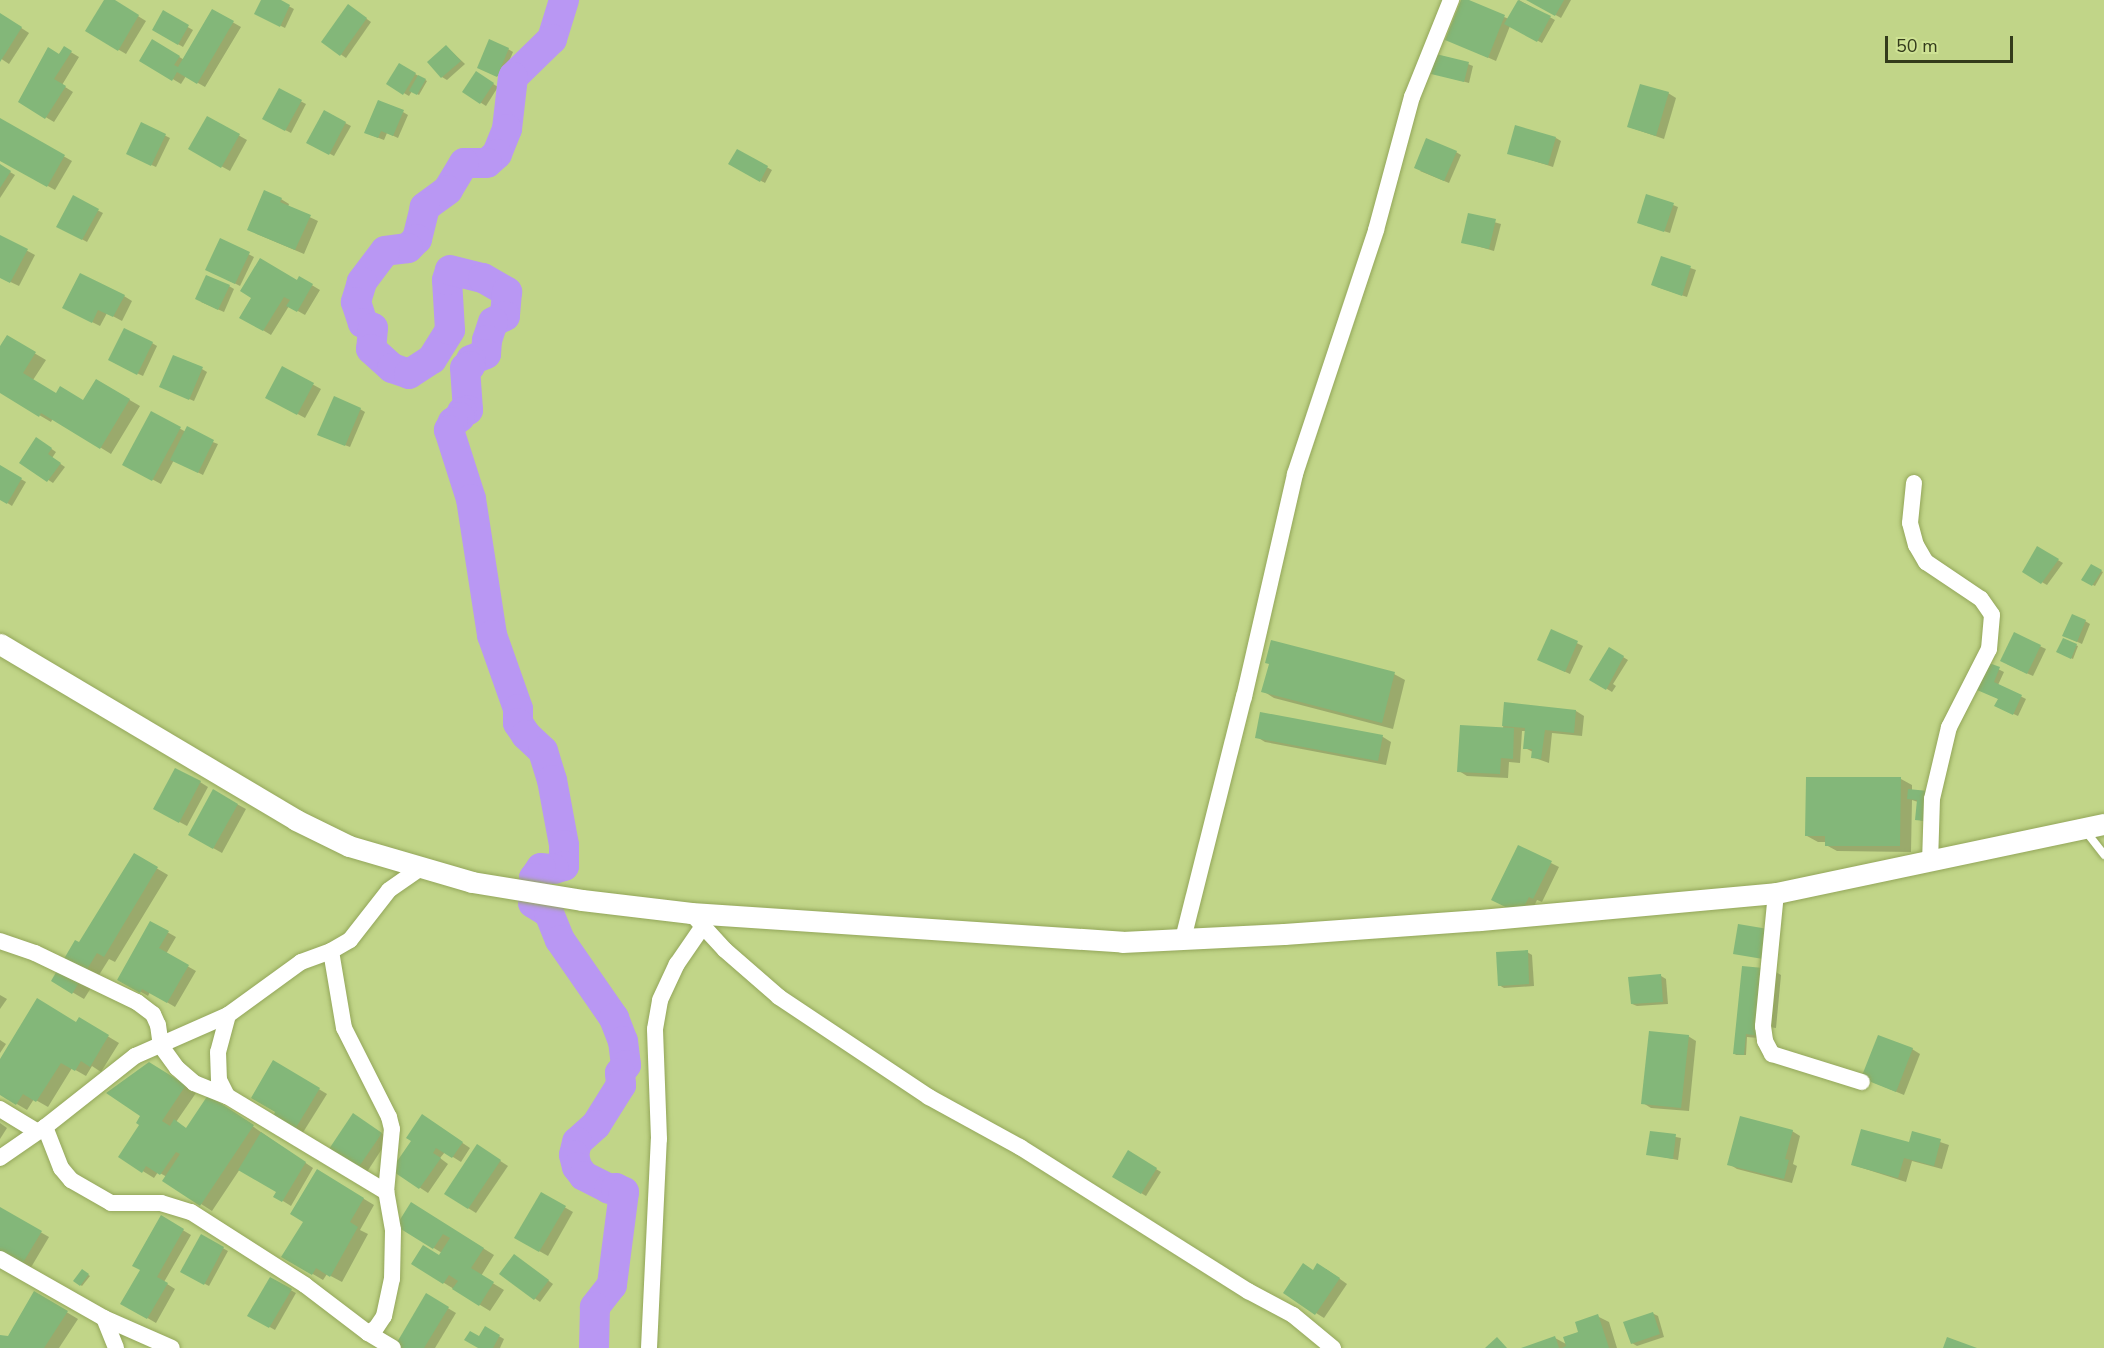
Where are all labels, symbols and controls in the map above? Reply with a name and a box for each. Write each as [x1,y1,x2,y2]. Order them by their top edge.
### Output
scale bar [1888,24,2016,62]
text: 50 m [1896,34,1938,58]

